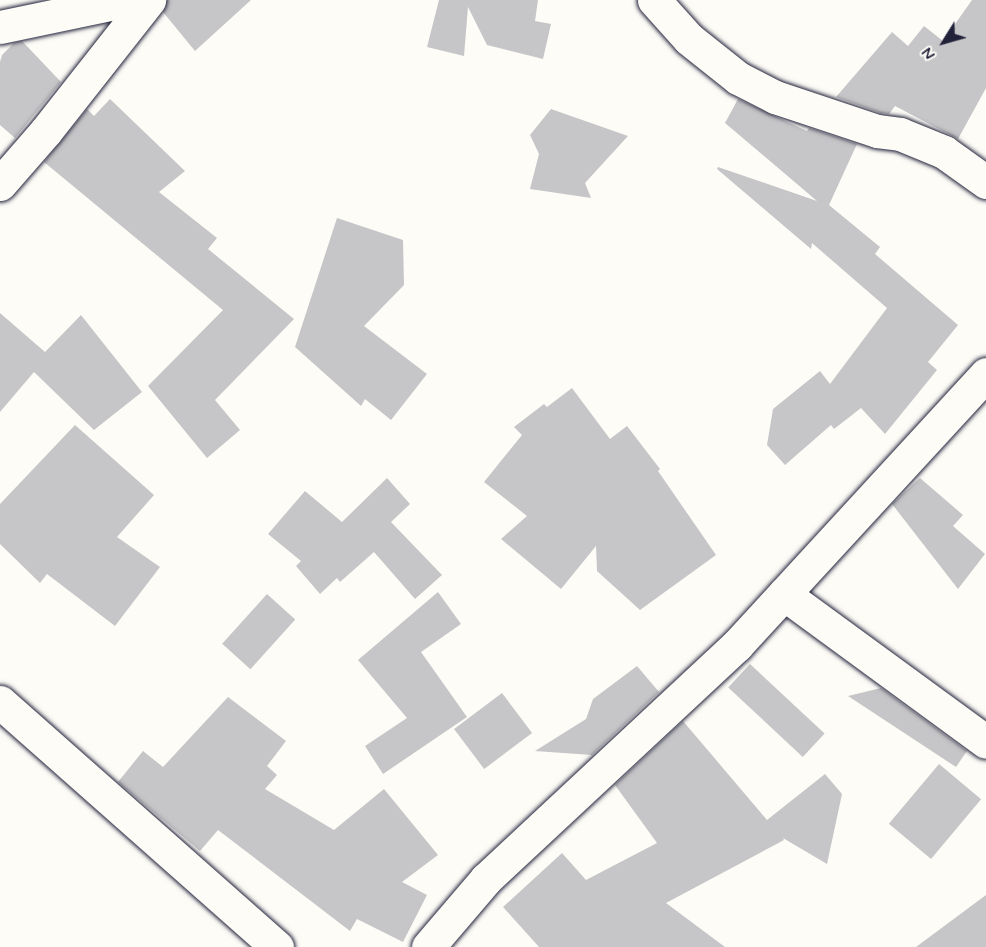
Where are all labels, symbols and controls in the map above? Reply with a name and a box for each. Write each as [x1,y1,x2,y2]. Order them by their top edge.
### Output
north arrow [914,12,974,72]
text: N [918,43,941,64]

